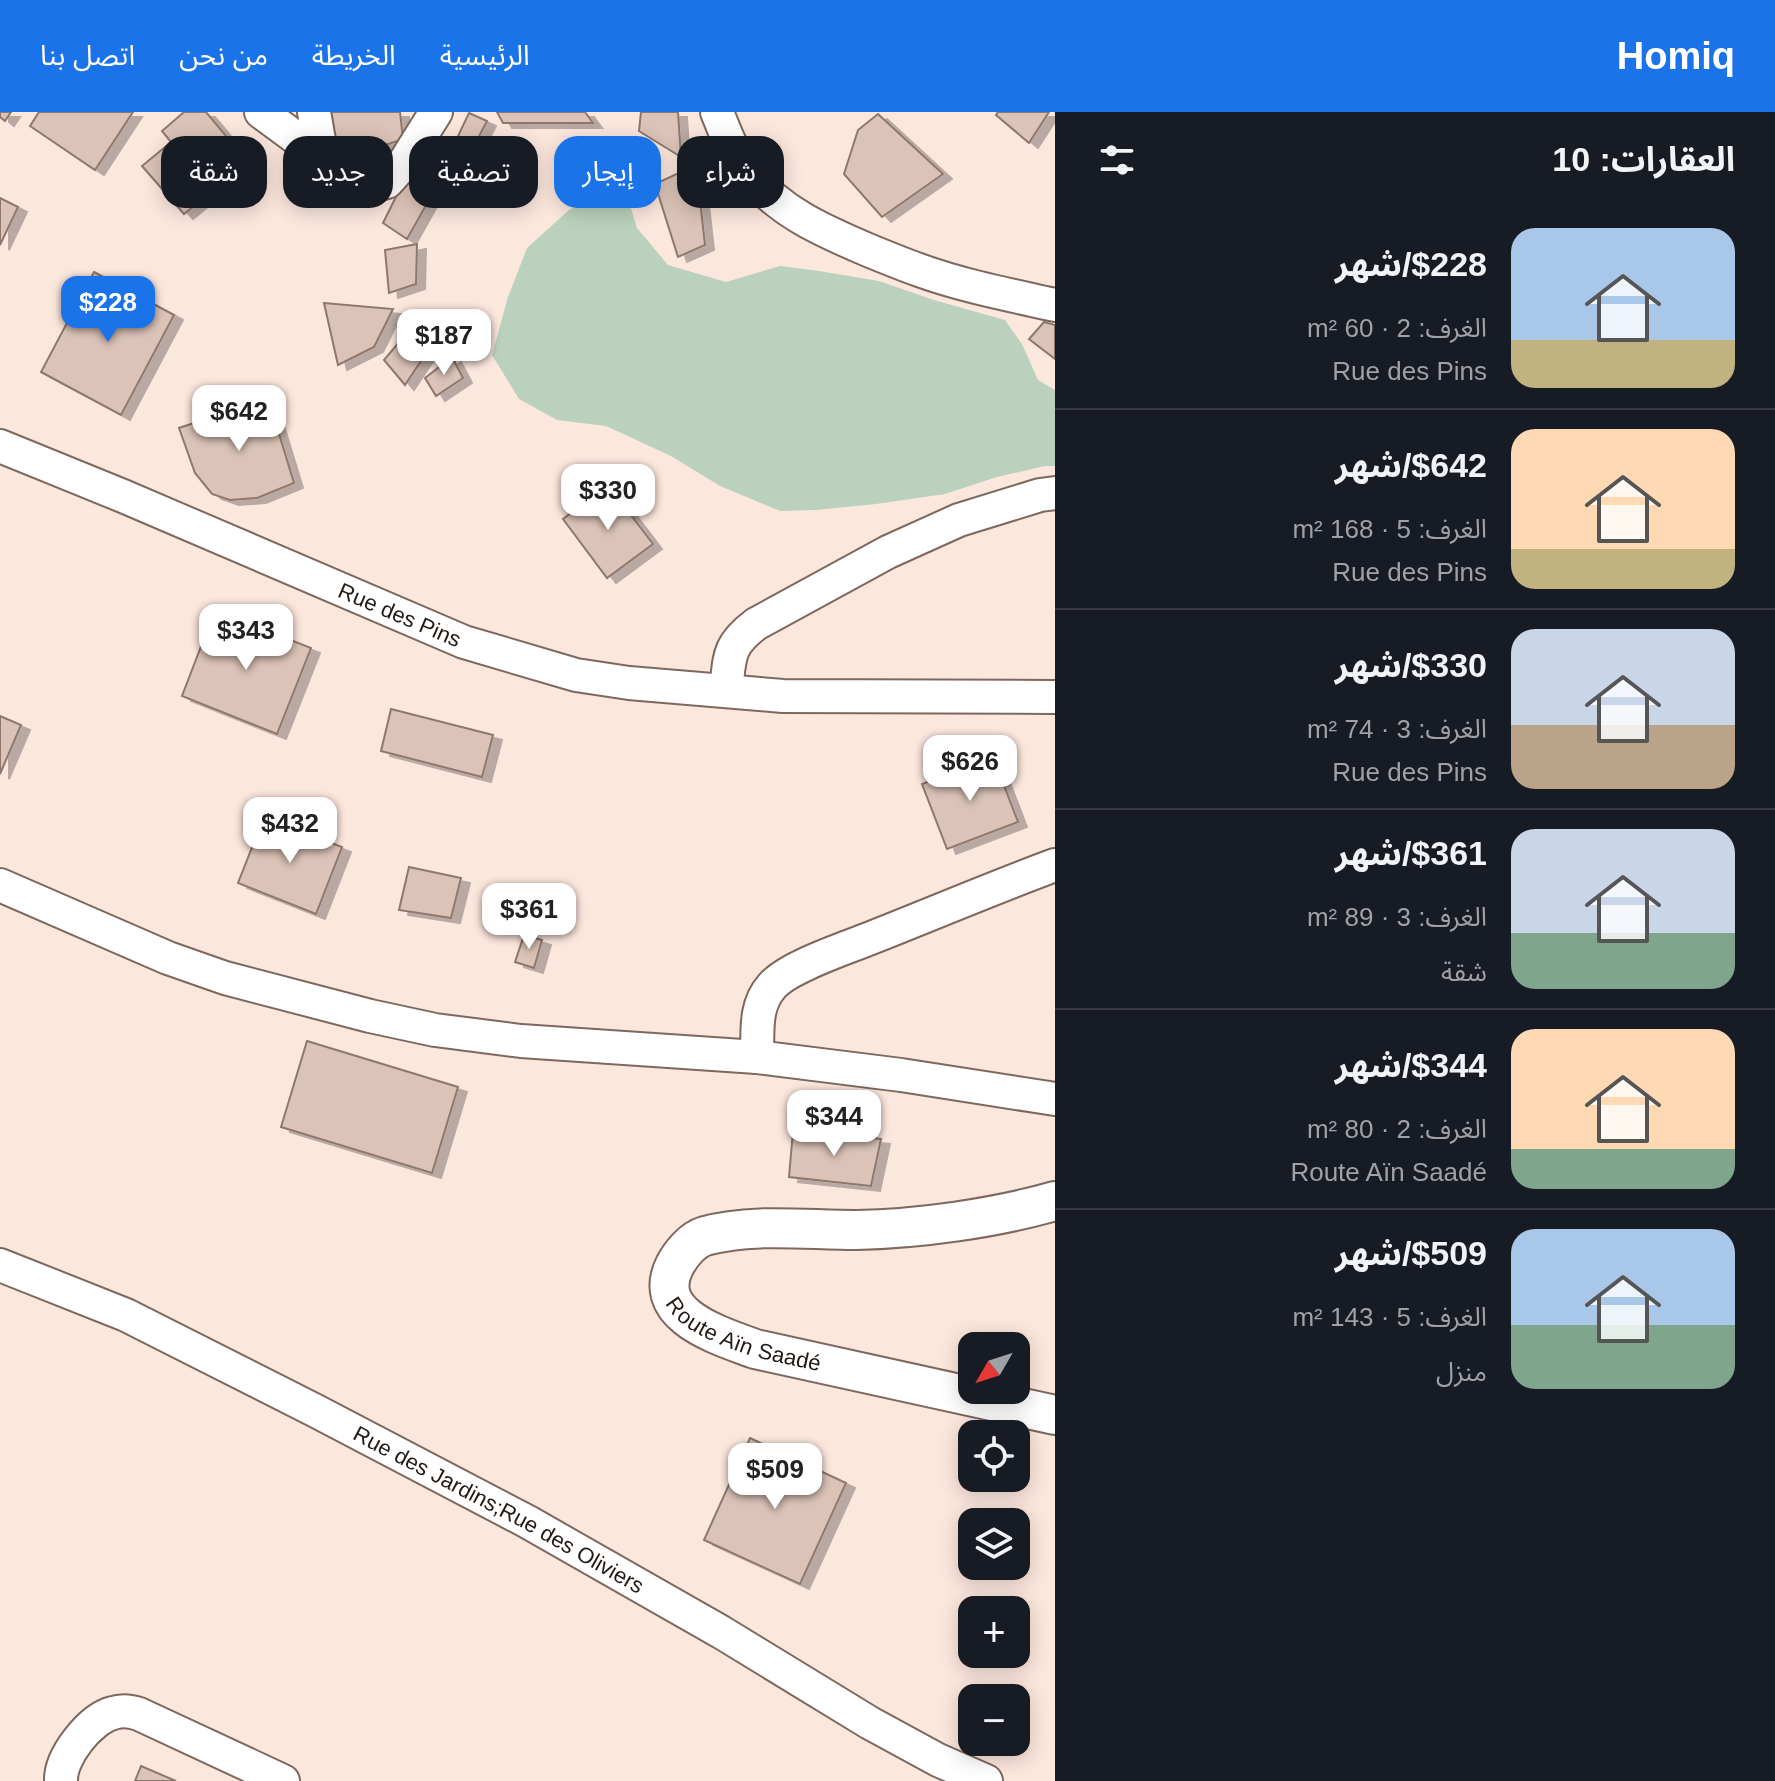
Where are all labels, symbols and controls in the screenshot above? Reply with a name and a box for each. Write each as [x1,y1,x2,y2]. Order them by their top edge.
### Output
text: Homiq [1617,35,1735,77]
text: اتصل بنا [40,40,135,71]
text: من نحن [179,40,268,71]
text: الخريطة [312,40,396,71]
text: الرئيسية [440,40,530,71]
chip: شقة [161,136,267,208]
chip: جديد [283,136,393,208]
chip: تصفية [409,136,538,208]
chip: إيجار [554,136,661,208]
chip: شراء [677,136,784,208]
icon: filters [1095,138,1139,182]
text: العقارات: 10 [1552,140,1735,178]
text: $228/شهر [1335,245,1487,283]
icon: home [1575,260,1671,356]
pin: $228 [61,276,155,344]
text: $228 [79,287,137,317]
pin: $187 [397,309,491,377]
text: الغرف: 2 · 60 m² [1307,313,1487,343]
text: $187 [415,320,473,350]
text: Rue des Pins [1332,356,1487,386]
pin: $642 [192,385,286,453]
text: $642 [210,396,268,426]
text: $642/شهر [1335,446,1487,484]
icon: home [1575,461,1671,557]
pin: $330 [561,464,655,532]
text: $330 [579,475,637,505]
text: الغرف: 5 · 168 m² [1292,514,1487,544]
text: Rue des Pins [1332,557,1487,587]
street label: Rue des Pins [335,578,465,652]
pin: $343 [199,604,293,672]
text: $343 [217,615,275,645]
text: $330/شهر [1335,646,1487,684]
icon: home [1575,661,1671,757]
text: الغرف: 3 · 74 m² [1307,714,1487,744]
pin: $626 [923,735,1017,803]
text: $626 [941,746,999,776]
text: Rue des Pins [1332,757,1487,787]
pin: $432 [243,797,337,865]
text: $432 [261,808,319,838]
text: $361/شهر [1335,834,1487,872]
icon: home [1575,861,1671,957]
pin: $361 [482,883,576,951]
text: $361 [500,894,558,924]
text: الغرف: 3 · 89 m² [1307,902,1487,932]
text: شقة [1441,957,1487,987]
text: $344/شهر [1335,1046,1487,1084]
icon: home [1575,1061,1671,1157]
pin: $344 [787,1090,881,1158]
text: $344 [805,1101,863,1131]
text: الغرف: 2 · 80 m² [1307,1114,1487,1144]
text: Route Aïn Saadé [1290,1157,1487,1187]
text: $509/شهر [1335,1234,1487,1272]
icon: home [1575,1261,1671,1357]
street label: Route Aïn Saadé [661,1292,823,1376]
text: الغرف: 5 · 143 m² [1292,1302,1487,1332]
north arrow [958,1332,1030,1404]
map controls [958,1332,1030,1756]
text: منزل [1436,1357,1487,1387]
button: locate [958,1420,1030,1492]
street label: Rue des Jardins;Rue des Oliviers [349,1421,648,1598]
pin: $509 [728,1443,822,1511]
text: $509 [746,1454,804,1484]
button: layers [958,1508,1030,1580]
button: + [958,1596,1030,1668]
button: − [958,1684,1030,1756]

